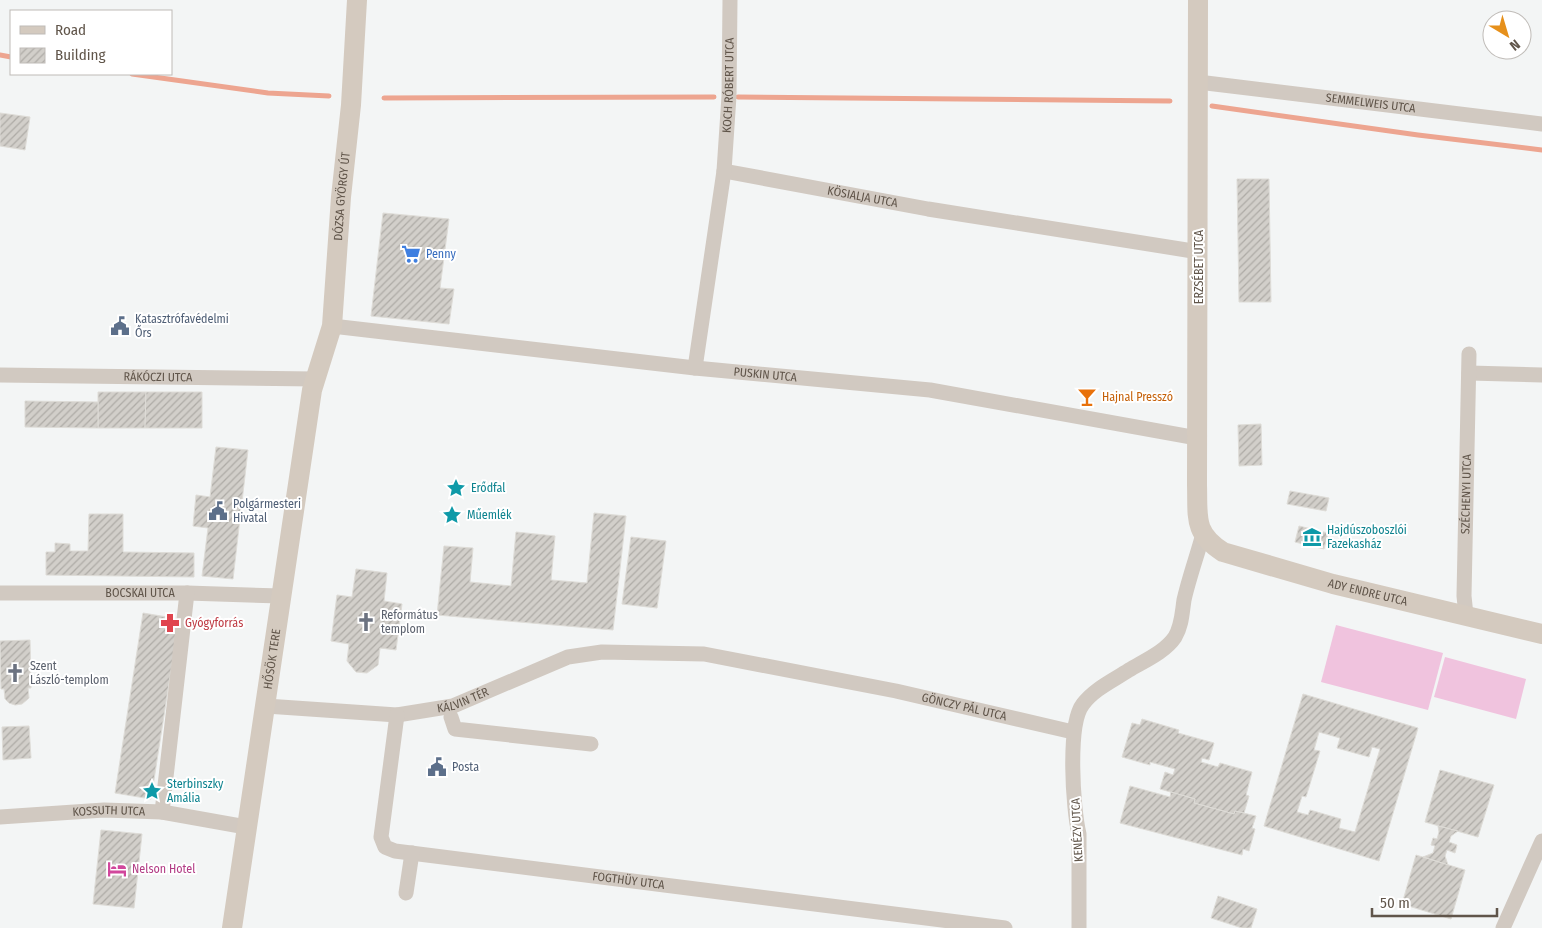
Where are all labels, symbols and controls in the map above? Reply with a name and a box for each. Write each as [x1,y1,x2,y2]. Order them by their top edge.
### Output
legend [10,10,172,75]
north arrow [1482,10,1532,60]
text: Road [55,21,86,39]
text: N [1506,36,1523,54]
street label: KOCH RÓBERT UTCA [720,37,737,133]
text: Building [55,46,106,64]
street label: SEMMELWEIS UTCA [1325,91,1417,116]
street label: DÓZSA GYÖRGY ÚT [330,151,353,241]
street label: KÖSIALJA UTCA [826,183,900,210]
street label: ERZSÉBET UTCA [1191,229,1206,304]
supermarket icon: Penny [400,243,422,265]
place label: Penny [426,247,456,261]
place label: Katasztrófavédelmi Őrs [135,312,229,340]
public building icon: Katasztrófavédelmi Őrs [109,315,131,337]
street label: PUSKIN UTCA [733,365,798,385]
street label: RÁKÓCZI UTCA [123,369,193,384]
bar icon: Hajnal Presszó [1076,386,1098,408]
place label: Hajnal Presszó [1102,390,1173,404]
street label: SZÉCHENYI UTCA [1458,453,1474,534]
place icon: Erődfal [445,477,467,499]
place label: Erődfal [471,481,505,495]
place label: Polgármesteri Hivatal [233,497,301,525]
public building icon: Polgármesteri Hivatal [207,500,229,522]
place icon: Műemlék [441,504,463,526]
place label: Műemlék [467,508,512,522]
place label: Hajdúszoboszlói Fazekasház [1327,523,1407,551]
museum icon: Hajdúszoboszlói Fazekasház [1301,526,1323,548]
street label: ADY ENDRE UTCA [1326,576,1410,609]
street label: BOCSKAI UTCA [105,586,175,600]
place label: Református templom [381,608,438,636]
church icon: Református templom [355,611,377,633]
pharmacy icon: Gyógyforrás [159,612,181,634]
place label: Gyógyforrás [185,616,243,630]
street label: HŐSÖK TERE [260,627,283,690]
place label: Szent László-templom [30,659,109,687]
church icon: Szent László-templom [4,662,26,684]
street label: KÁLVIN TÉR [436,684,491,715]
street label: GÖNCZY PÁL UTCA [920,690,1009,724]
public building icon: Posta [426,756,448,778]
place label: Posta [452,760,479,774]
place label: Sterbinszky Amália [167,777,224,805]
place icon: Sterbinszky Amália [141,780,163,802]
street label: KENÉZY UTCA [1067,797,1086,862]
street label: KOSSUTH UTCA [72,803,146,819]
hotel icon: Nelson Hotel [106,858,128,880]
place label: Nelson Hotel [132,862,195,876]
street label: FOGTHÜY UTCA [592,869,666,892]
scale bar [1372,886,1497,918]
text: 50 m [1380,894,1410,912]

